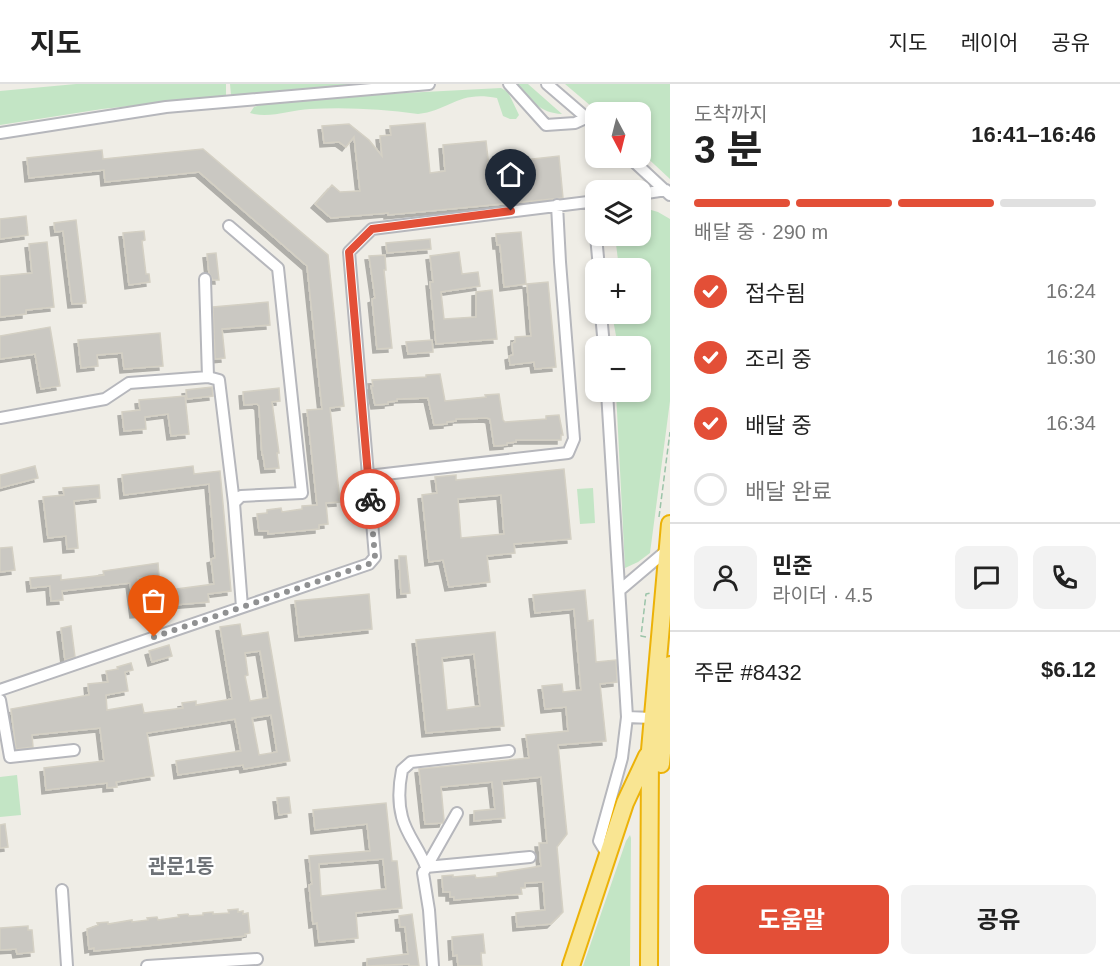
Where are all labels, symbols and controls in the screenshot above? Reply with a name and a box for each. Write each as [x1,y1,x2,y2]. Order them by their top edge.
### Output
text: 지도 [30,28,82,59]
text: 지도 [889,31,927,54]
text: 레이어 [960,31,1018,54]
text: 공유 [1051,31,1090,54]
north arrow [585,102,651,168]
map controls [585,102,651,402]
text: 도착까지 [694,103,768,125]
text: 16:41–16:46 [971,122,1096,147]
text: 3 분 [694,128,762,171]
pin [485,149,536,211]
icon: home [494,158,527,191]
button: layers [585,180,651,246]
text: 배달 중 · 290 m [694,221,828,243]
button: + [585,258,651,324]
icon: check [694,275,727,308]
text: 16:24 [1046,280,1096,302]
text: 접수됨 [745,281,806,306]
button: − [585,336,651,402]
icon: check [694,341,727,374]
text: 16:30 [1046,346,1096,368]
text: 조리 중 [745,347,812,372]
icon: check [694,407,727,440]
text: 16:34 [1046,412,1096,434]
text: 배달 중 [745,413,812,438]
courier [340,469,400,529]
text: 배달 완료 [745,479,832,504]
icon: bike [354,483,387,516]
button: person [694,546,757,609]
button: chat [955,546,1018,609]
button: phone [1033,546,1096,609]
text: 민준 [772,553,812,578]
pin [128,575,179,637]
icon: bag [137,584,170,617]
text: 라이더 · 4.5 [772,584,873,606]
text: $6.12 [1041,657,1096,682]
text: 주문 #8432 [694,660,802,685]
district label: 관문1동 [148,855,214,877]
button: 도움말 [694,885,889,954]
button: 공유 [901,885,1096,954]

